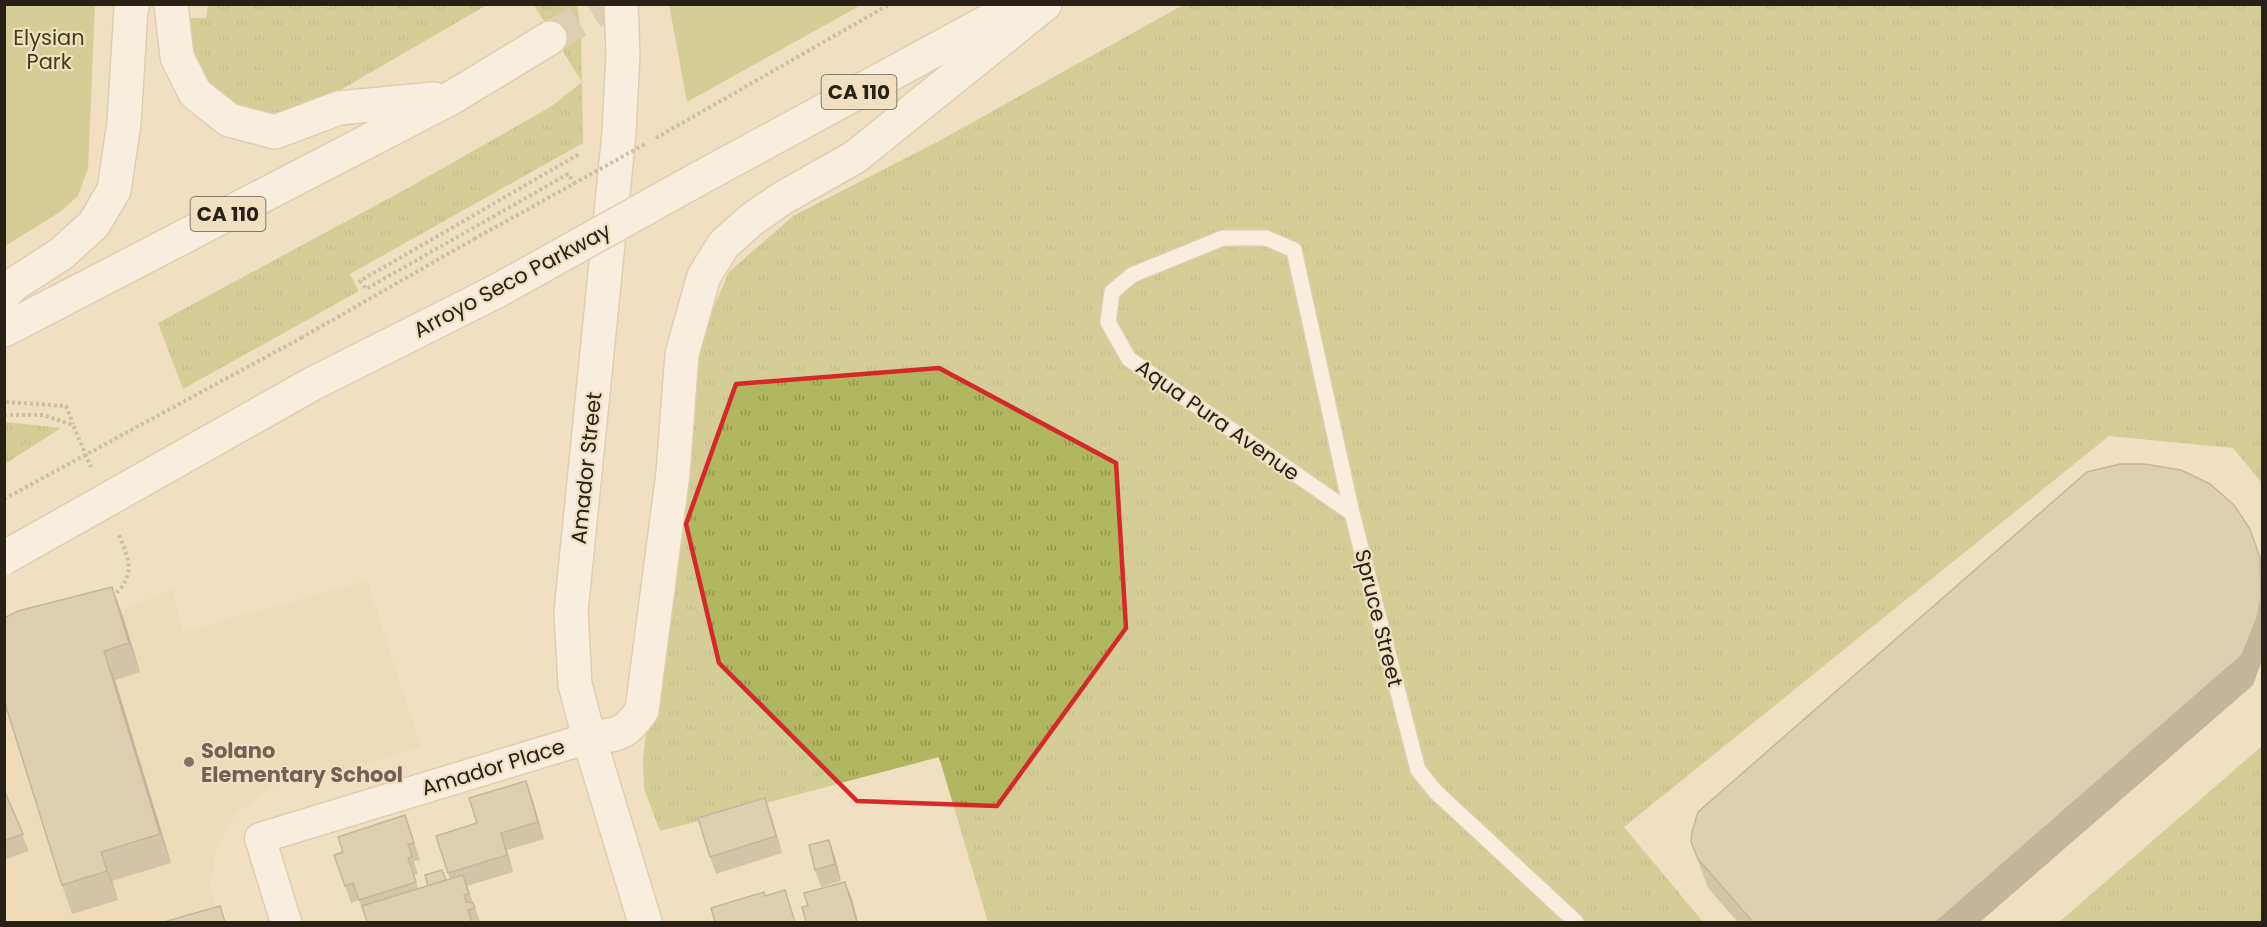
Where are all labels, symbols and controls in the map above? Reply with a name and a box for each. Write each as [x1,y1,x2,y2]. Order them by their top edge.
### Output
park label: Elysian Park [13,23,85,76]
road number: CA 110 [822,75,896,109]
road number: CA 110 [190,197,266,231]
street label: Arroyo Seco Parkway [408,216,616,344]
street label: Aqua Pura Avenue [1130,353,1306,487]
street label: Amador Street [564,391,608,545]
street label: Spruce Street [1348,546,1410,690]
street label: Amador Place [418,731,568,803]
place label: Solano Elementary School [201,736,403,789]
marker: Solano Elementary School [182,755,196,769]

